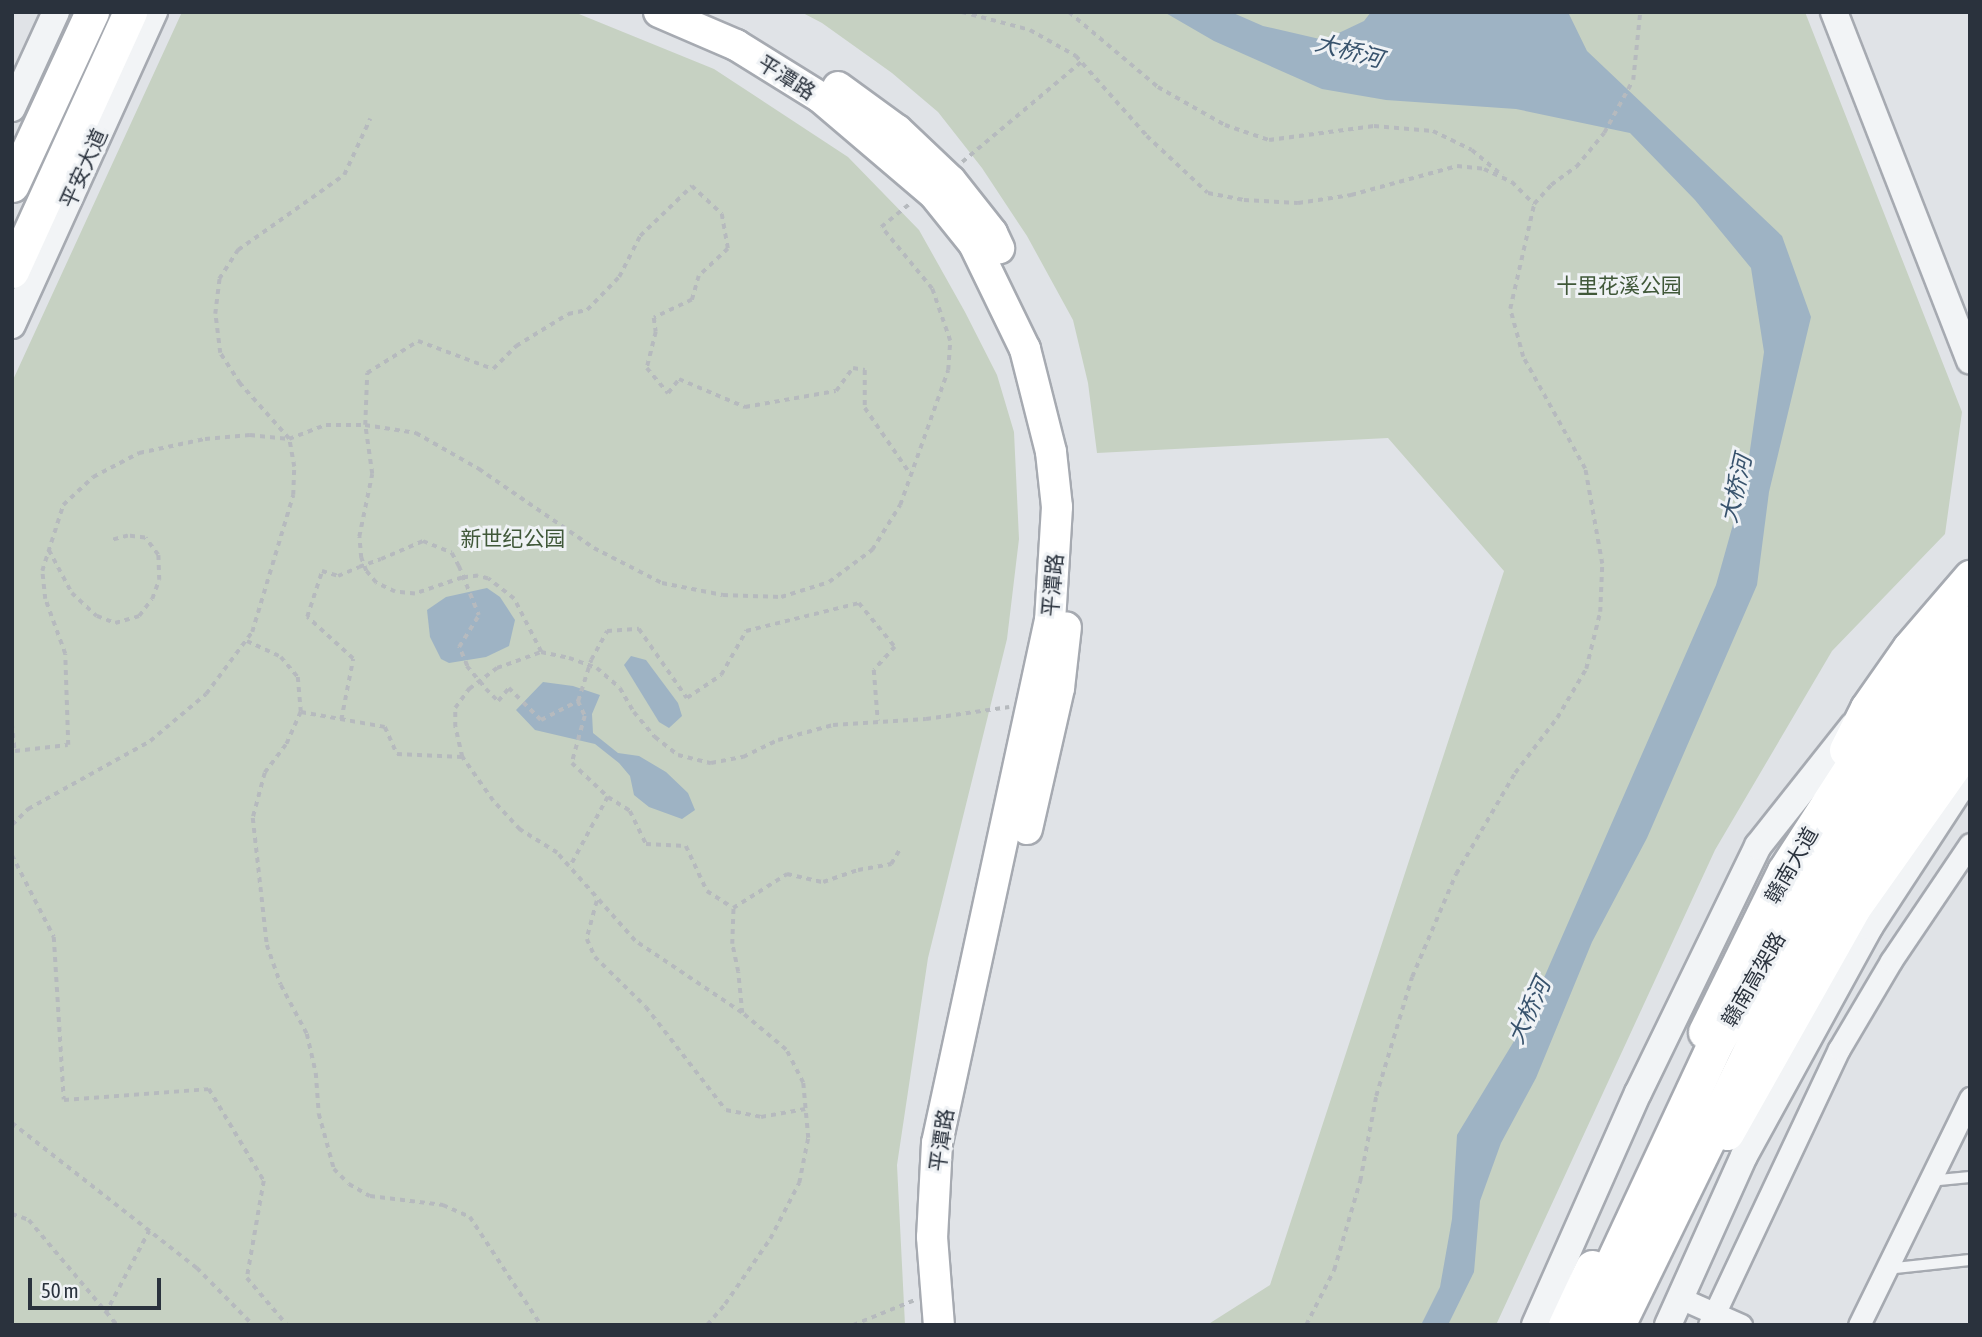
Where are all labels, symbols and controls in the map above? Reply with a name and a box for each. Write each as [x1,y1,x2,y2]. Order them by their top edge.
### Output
water label: 大桥河 [1312,29,1386,73]
street label: 平潭路 [754,50,820,104]
street label: 平安大道 [54,125,112,211]
park label: 十里花溪公园 [1556,272,1682,298]
water label: 大桥河 [1715,452,1757,526]
park label: 新世纪公园 [461,525,565,551]
street label: 平潭路 [1037,553,1067,617]
street label: 赣南大道 [1759,822,1823,908]
street label: 赣南高架路 [1716,927,1790,1031]
water label: 大桥河 [1502,974,1556,1048]
street label: 平潭路 [924,1107,958,1173]
scale bar [32,1264,164,1308]
text: 50 m [41,1278,79,1302]

